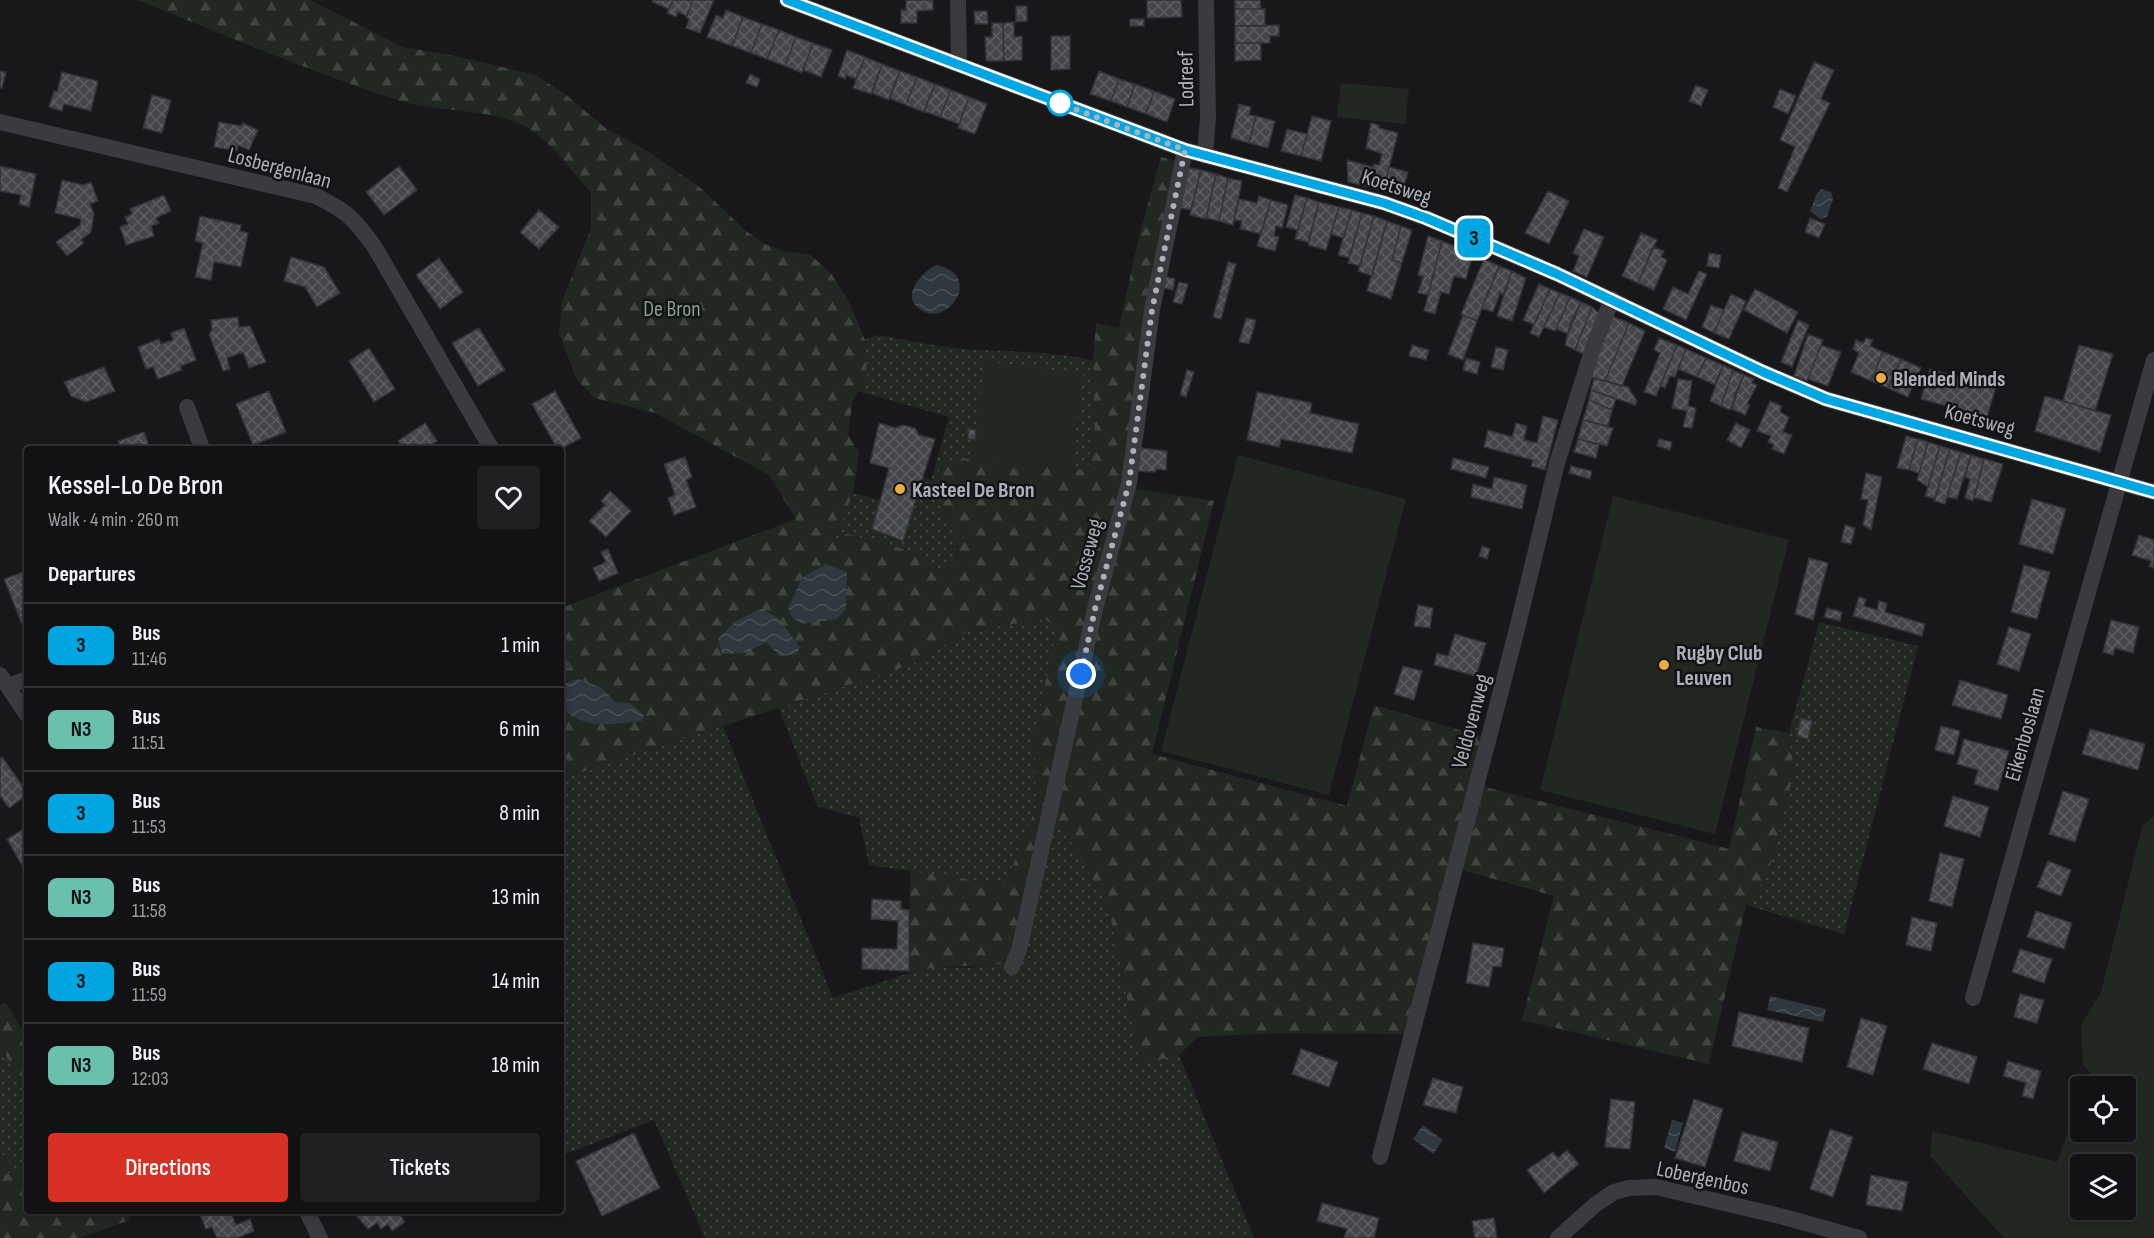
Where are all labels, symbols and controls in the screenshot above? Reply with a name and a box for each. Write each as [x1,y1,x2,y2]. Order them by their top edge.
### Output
street label: Lodreef [1173,50,1200,107]
unlabelled marker [1047,90,1073,116]
street label: Losbergenlaan [225,142,334,195]
street label: Koetsweg [1358,163,1435,211]
line badge: 3 [1454,218,1494,258]
text: 3 [1469,226,1479,251]
park label: De Bron [643,296,701,323]
place label: Blended Minds [1893,366,2005,393]
marker: Blended Minds [1874,371,1888,385]
street label: Koetsweg [1941,398,2018,443]
button: heart [477,466,540,529]
text: Kessel-Lo De Bron [48,469,223,502]
place label: Kasteel De Bron [912,477,1035,504]
marker: Kasteel De Bron [893,482,907,496]
text: Walk · 4 min · 260 m [48,508,179,532]
street label: Vosseweg [1065,516,1110,593]
text: Departures [48,561,136,588]
text: Bus [132,620,161,647]
text: 1 min [501,632,540,659]
text: 3 [76,633,86,658]
place label: Rugby Club Leuven [1676,640,1762,692]
text: 11:46 [132,647,167,671]
marker: Rugby Club Leuven [1657,658,1671,672]
your location [1066,659,1096,689]
street label: Veldovenweg [1446,671,1497,772]
street label: Eikenboslaan [1999,685,2052,784]
text: Bus [132,704,161,731]
text: 6 min [499,716,540,743]
text: N3 [71,717,91,742]
text: 11:51 [132,731,165,755]
text: Bus [132,788,161,815]
text: 8 min [499,800,540,827]
text: 3 [76,801,86,826]
text: 11:53 [132,815,166,839]
text: Bus [132,872,161,899]
text: 13 min [492,884,540,911]
text: N3 [71,885,91,910]
text: 11:58 [132,899,167,923]
text: Bus [132,956,161,983]
text: 14 min [492,968,540,995]
text: 3 [76,969,86,994]
text: 11:59 [132,983,167,1007]
text: Bus [132,1040,161,1067]
text: 18 min [492,1052,540,1079]
text: N3 [71,1053,91,1078]
text: 12:03 [132,1067,169,1091]
map controls [2070,1076,2136,1220]
button: locate [2070,1076,2136,1142]
button: Directions [48,1133,288,1202]
button: Tickets [300,1133,540,1202]
button: layers [2070,1154,2136,1220]
street label: Lobergenbos [1654,1156,1751,1201]

